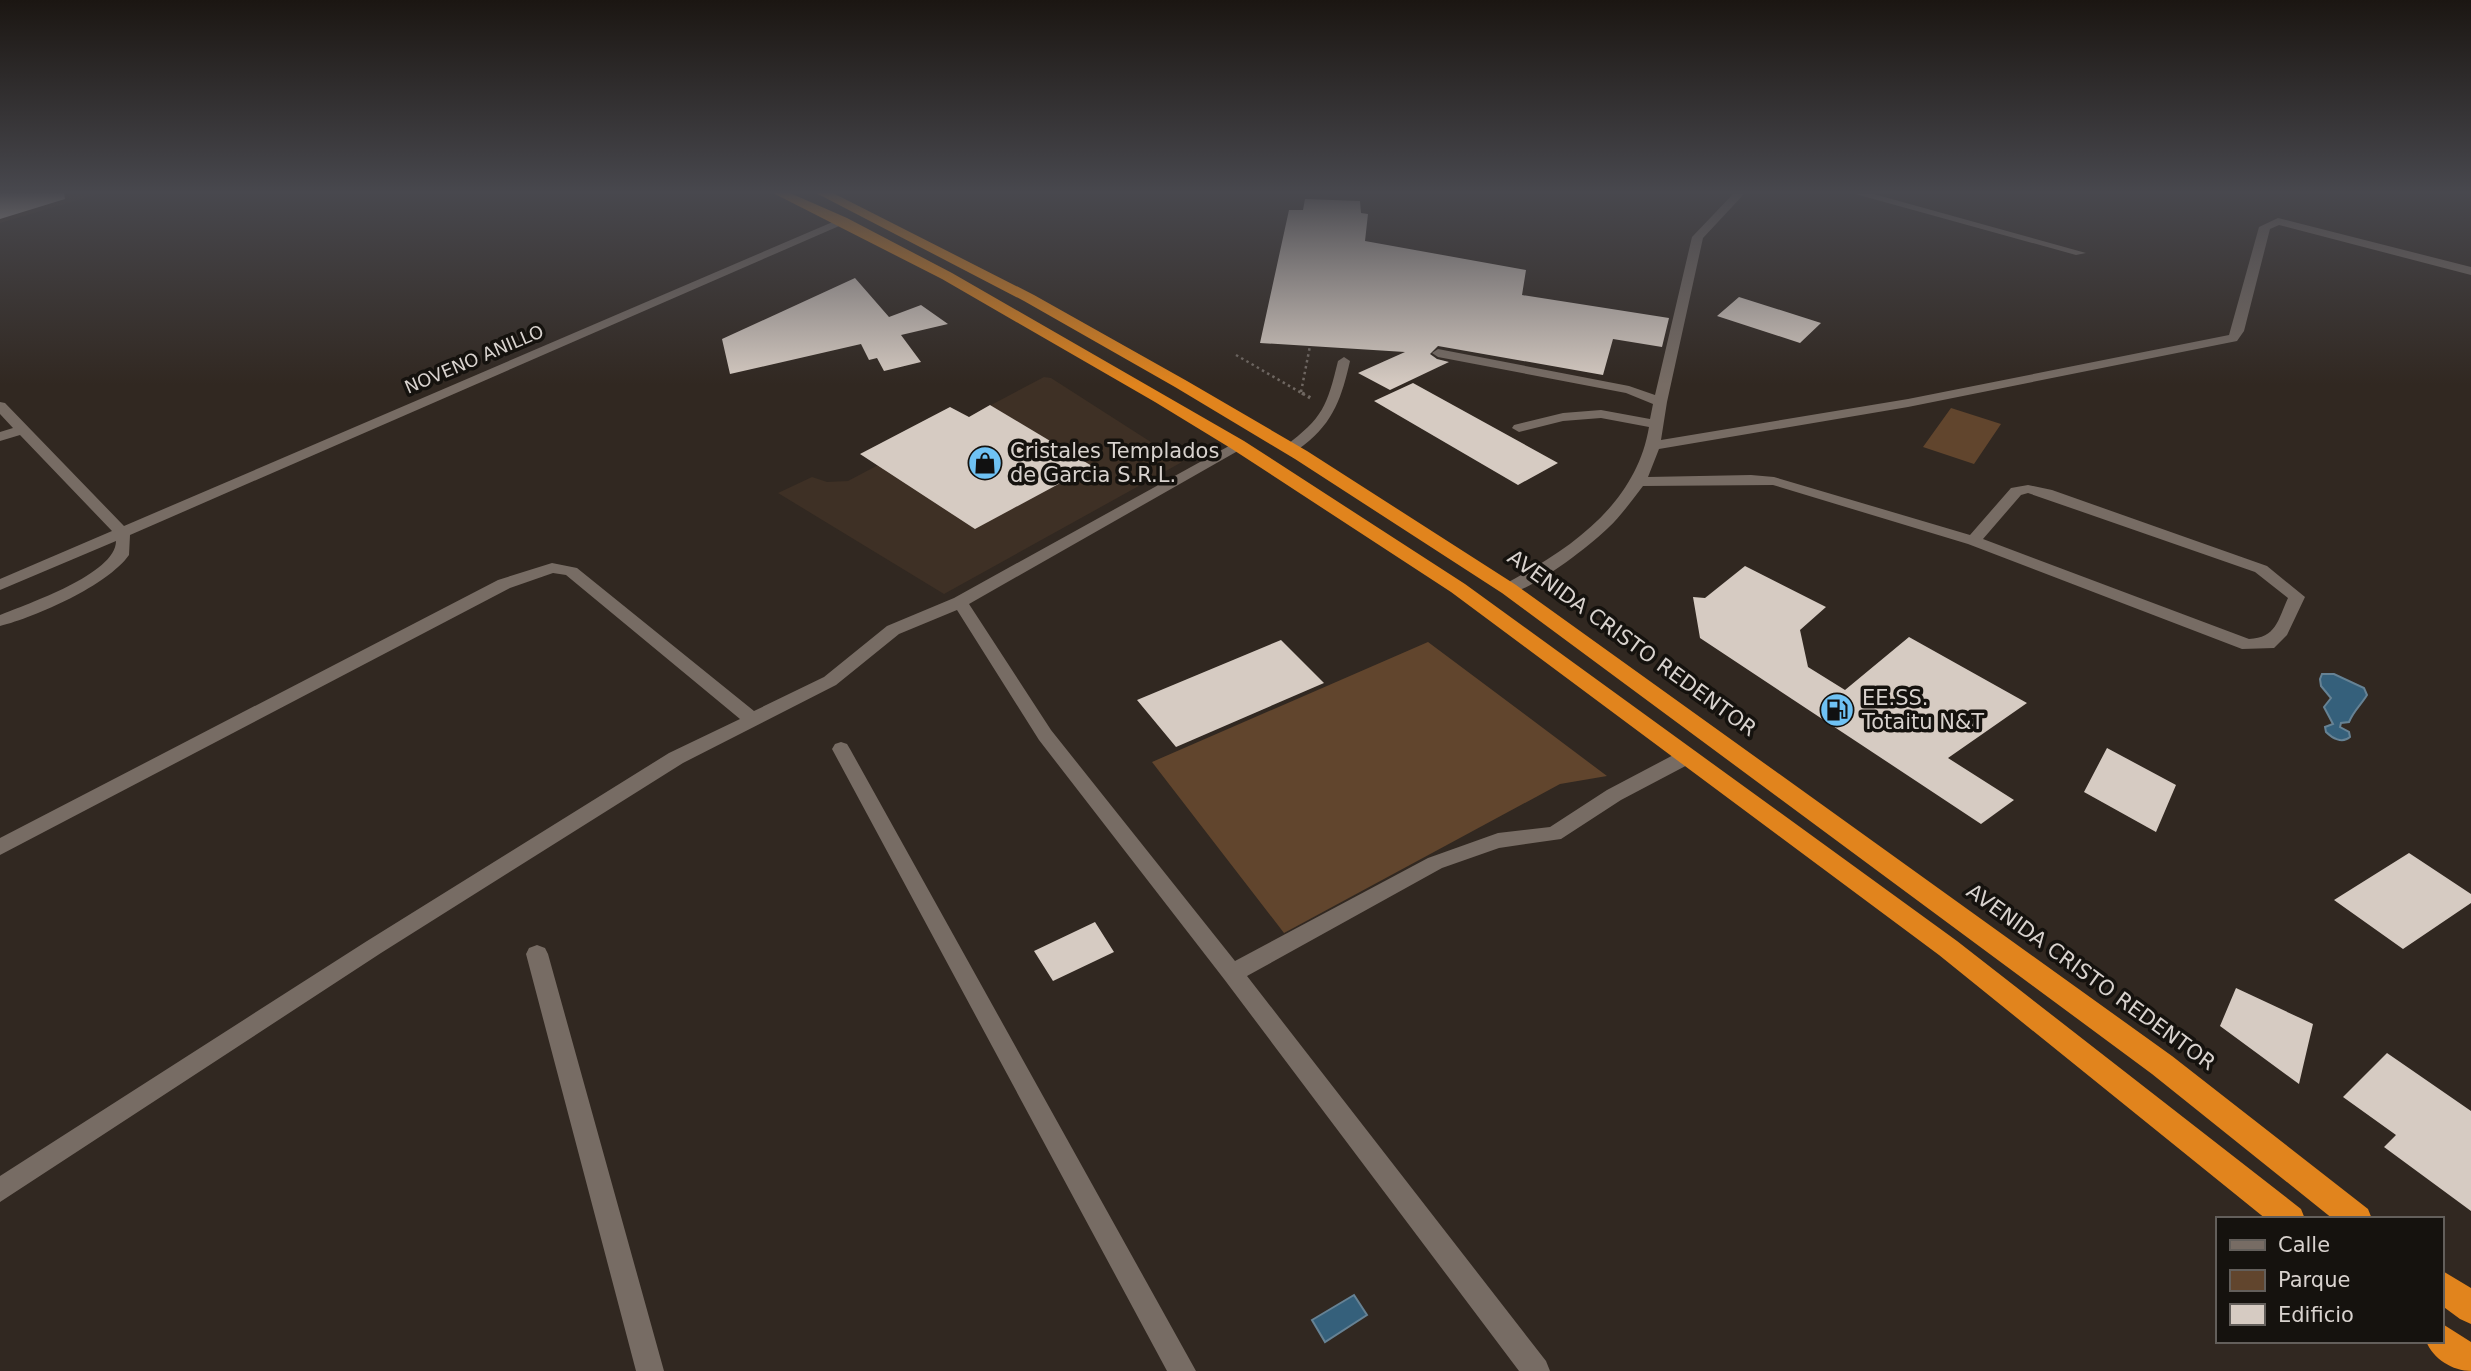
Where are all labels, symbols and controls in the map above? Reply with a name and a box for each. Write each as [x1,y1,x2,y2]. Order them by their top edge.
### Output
street label: NOVENO ANILLO [401,320,547,398]
place label: Cristales Templados de Garcia S.R.L. [1010,439,1219,487]
shop icon: Cristales Templados de Garcia S.R.L. [966,444,1004,482]
street label: AVENIDA CRISTO REDENTOR [1503,545,1761,741]
place label: EE.SS. Totaitu N&T [1861,686,1984,734]
fuel station icon: EE.SS. Totaitu N&T [1818,691,1856,729]
street label: AVENIDA CRISTO REDENTOR [1962,879,2220,1075]
legend [2216,1217,2443,1343]
text: Calle [2278,1233,2330,1257]
text: Parque [2278,1268,2350,1292]
text: Edificio [2278,1303,2354,1327]

